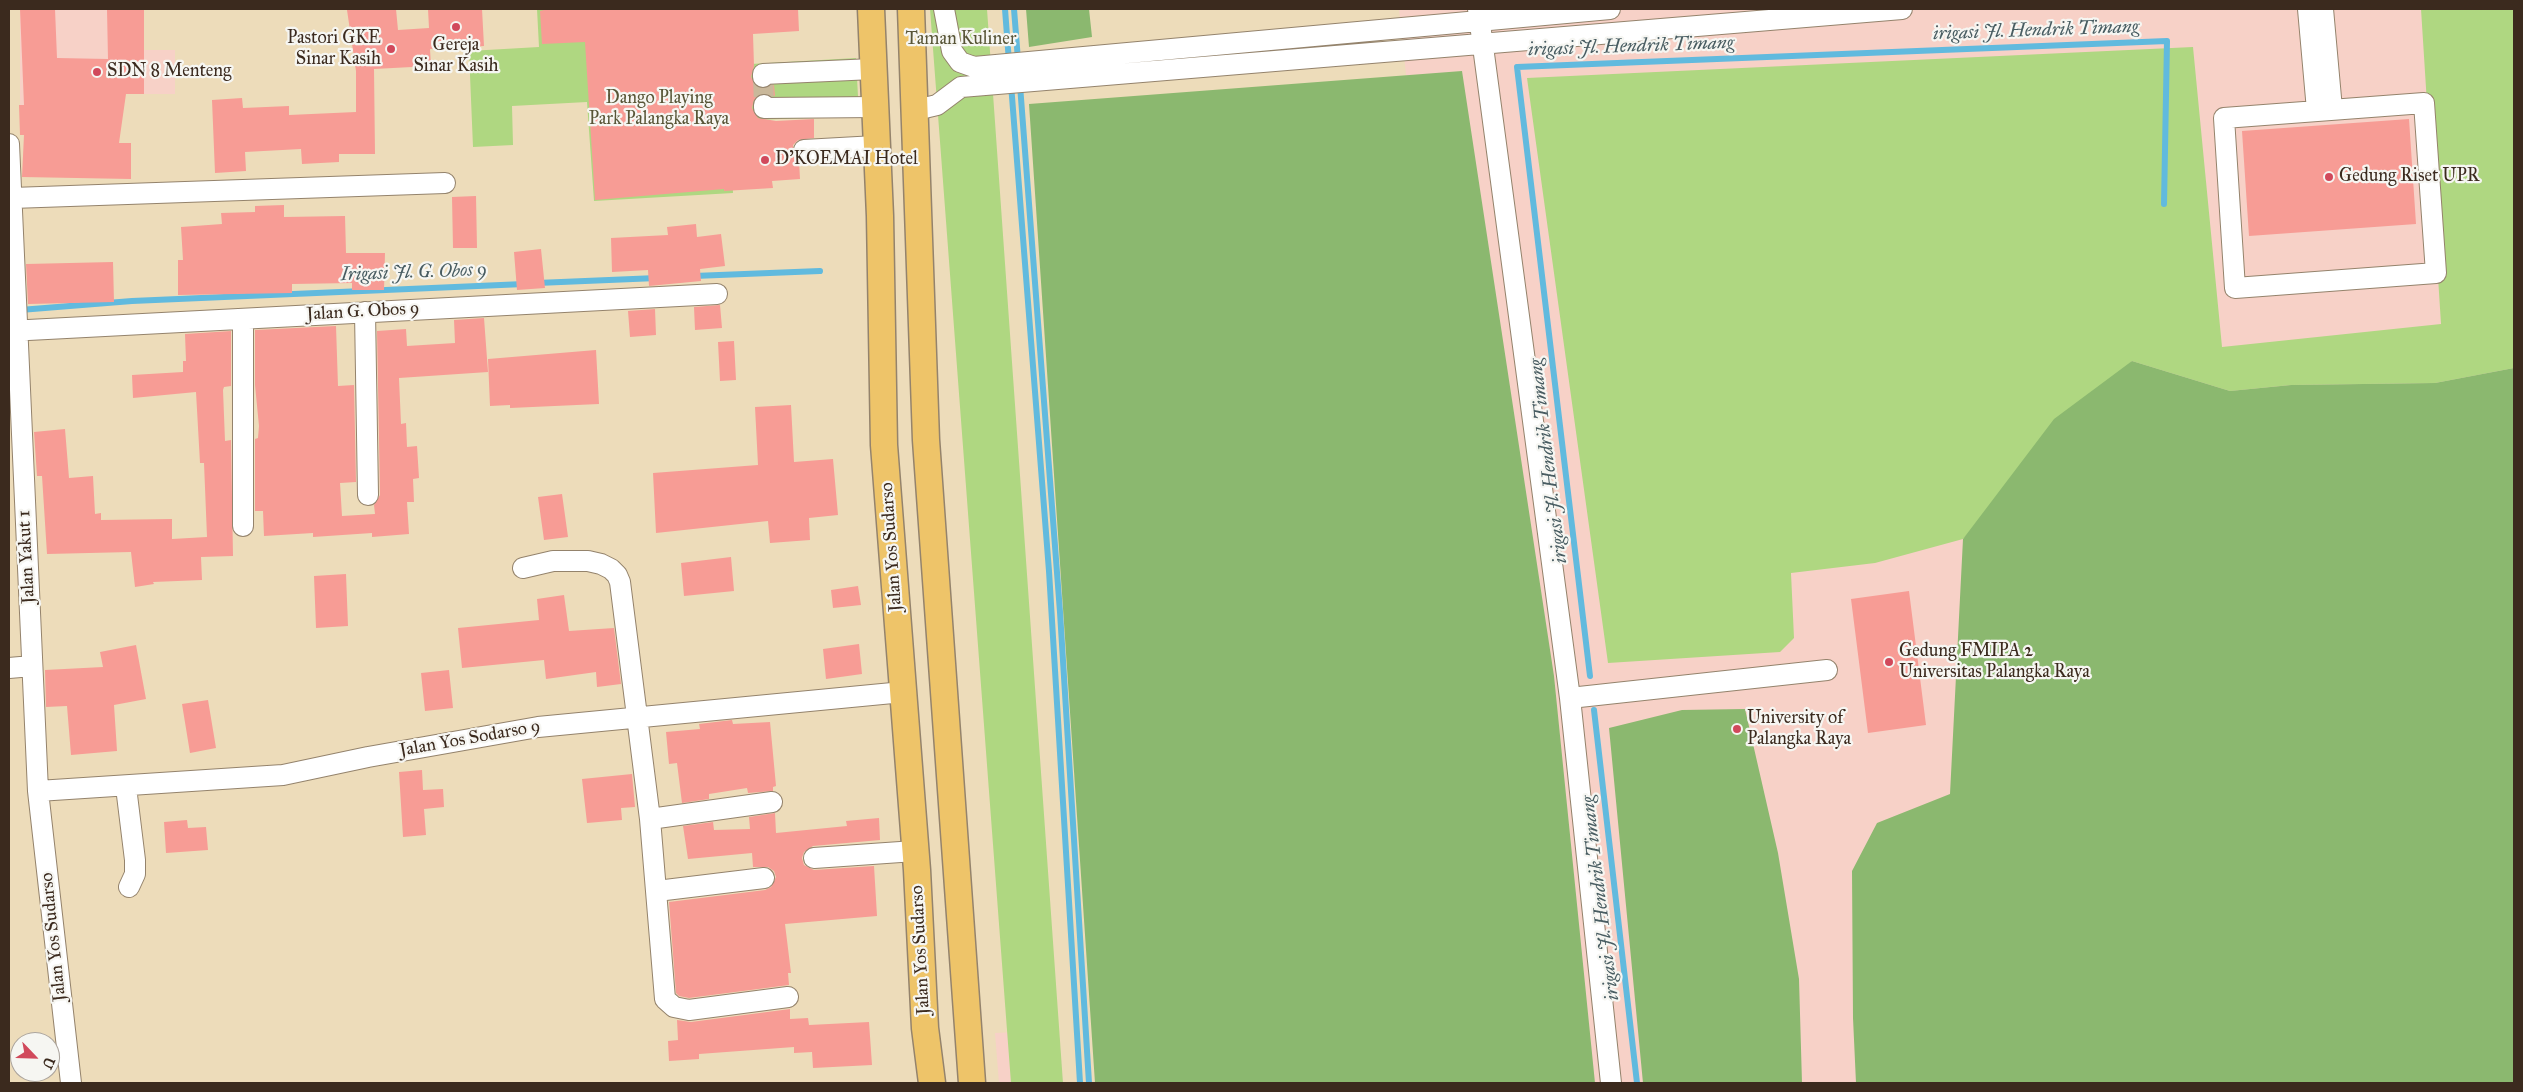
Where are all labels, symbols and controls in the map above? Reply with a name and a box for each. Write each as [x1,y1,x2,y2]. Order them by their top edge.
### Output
water label: irigasi Jl. Hendrik Timang [1933,16,2139,46]
marker: Gereja Sinar Kasih [450,21,462,33]
place label: Pastori GKE Sinar Kasih [287,28,381,70]
park label: Taman Kuliner [905,29,1017,51]
water label: irigasi Jl. Hendrik Timang [1528,32,1734,62]
place label: Gereja Sinar Kasih [413,35,499,78]
marker: Pastori GKE Sinar Kasih [385,43,397,55]
place label: SDN 8 Menteng [107,61,231,83]
marker: SDN 8 Menteng [91,66,103,78]
park label: Dango Playing Park Palangka Raya [589,88,729,130]
place label: D'KOEMAI Hotel [775,149,918,171]
marker: D'KOEMAI Hotel [759,154,771,166]
place label: Gedung Riset UPR [2339,166,2479,188]
marker: Gedung Riset UPR [2323,171,2335,183]
water label: Irigasi Jl. G. Obos 9 [340,259,488,287]
street label: Jalan G. Obos 9 [306,298,420,326]
water label: irigasi Jl. Hendrik Timang [1525,357,1573,565]
street label: Jalan Yos Sudarso [877,482,907,612]
street label: Jalan Yakut 1 [14,510,40,604]
place label: Gedung FMIPA 2 Universitas Palangka Raya [1899,641,2090,684]
marker: Gedung FMIPA 2 Universitas Palangka Raya [1883,656,1895,668]
place label: University of Palangka Raya [1747,708,1851,751]
street label: Jalan Yos Sodarso 9 [398,716,542,762]
marker: University of Palangka Raya [1731,723,1743,735]
water label: irigasi Jl. Hendrik Timang [1577,794,1625,1002]
street label: Jalan Yos Sudarso [36,871,72,1003]
street label: Jalan Yos Sudarso [907,885,935,1015]
north arrow [10,1032,60,1082]
text: U [38,1054,58,1071]

